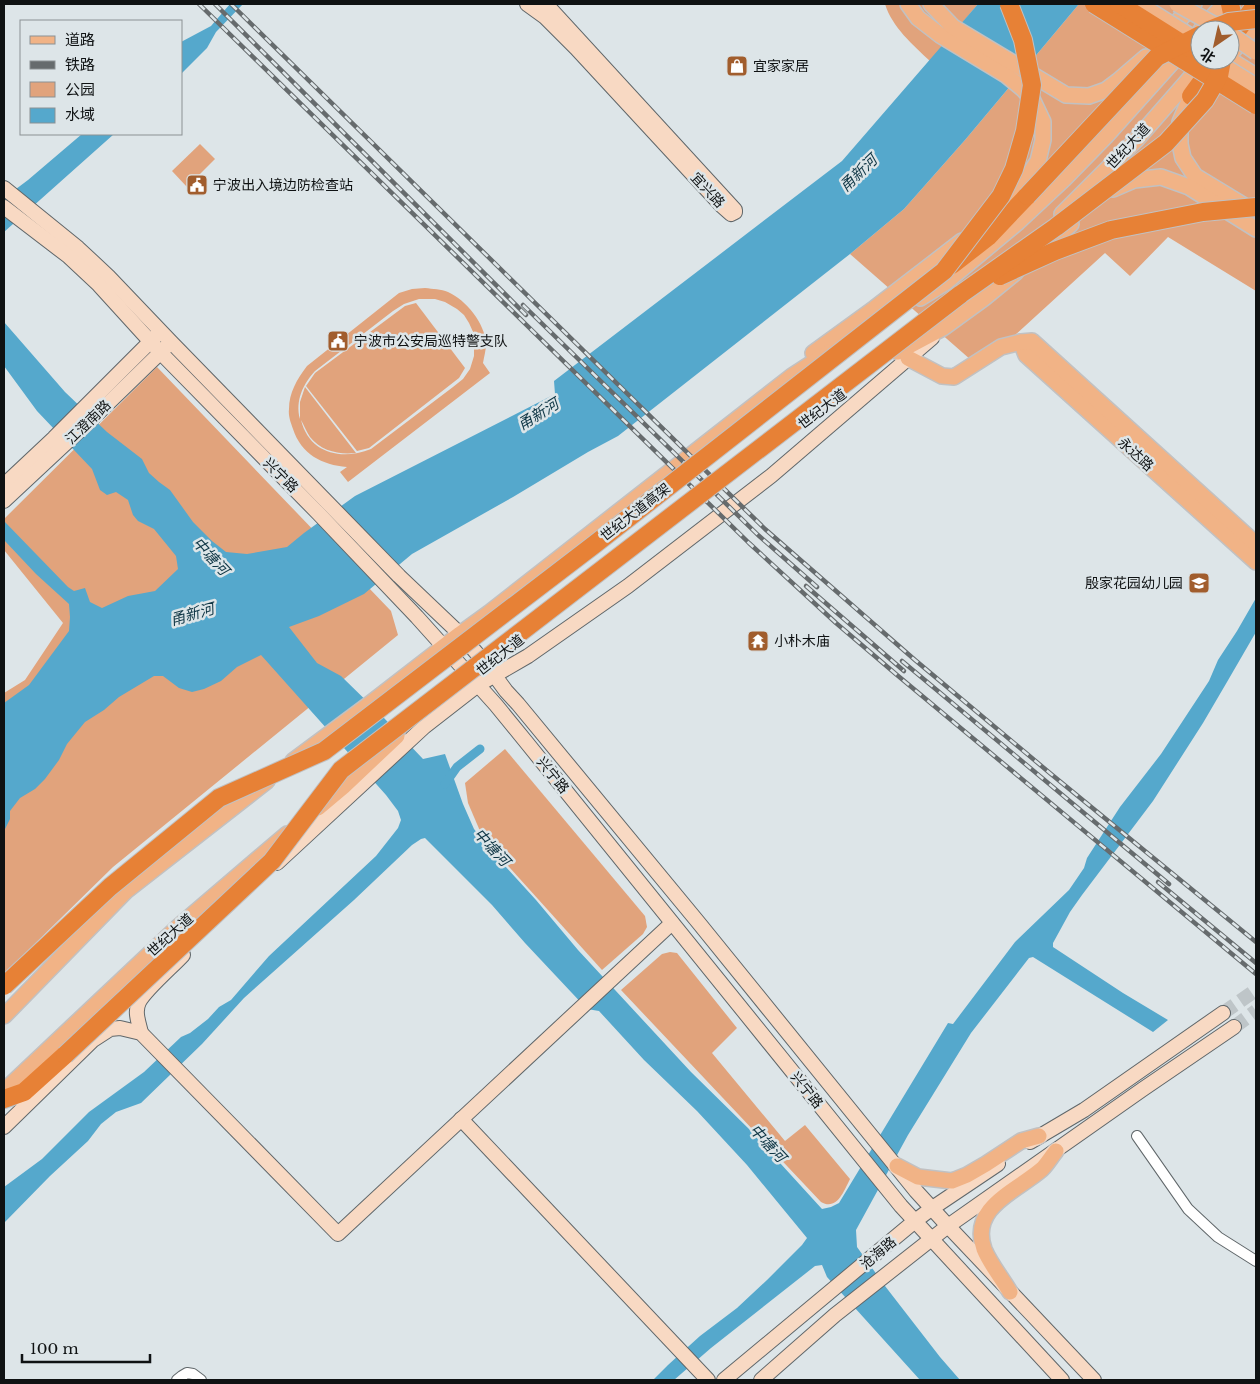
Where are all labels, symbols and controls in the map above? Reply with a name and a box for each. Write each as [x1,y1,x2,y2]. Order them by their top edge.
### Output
legend [20,20,182,135]
north arrow [1190,20,1240,70]
text: 道路 [65,30,95,49]
text: 北 [1197,44,1219,67]
shop icon: 宜家家居 [725,54,749,78]
text: 铁路 [65,55,95,74]
place label: 宜家家居 [753,57,809,75]
text: 公园 [65,80,95,99]
text: 水域 [65,105,95,124]
street label: 世纪大道 [1102,119,1154,173]
water label: 甬新河 [835,148,883,195]
street label: 宜兴路 [687,169,729,211]
public building icon: 宁波出入境边防检查站 [185,173,209,197]
place label: 宁波出入境边防检查站 [213,176,353,194]
public building icon: 宁波市公安局巡特警支队 [326,329,350,353]
place label: 宁波市公安局巡特警支队 [354,332,508,350]
street label: 世纪大道 [794,385,850,433]
water label: 甬新河 [514,392,565,434]
street label: 江澄南路 [62,396,114,448]
street label: 永达路 [1114,433,1158,475]
street label: 兴宁路 [260,454,302,496]
street label: 世纪大道高架 [596,479,674,545]
water label: 中塘河 [189,533,235,581]
school or university icon: 殷家花园幼儿园 [1187,571,1211,595]
place label: 殷家花园幼儿园 [1085,574,1183,592]
water label: 甬新河 [168,598,219,629]
temple icon: 小朴木庙 [746,629,770,653]
street label: 世纪大道 [472,631,528,679]
place label: 小朴木庙 [774,632,830,650]
street label: 兴宁路 [533,753,573,797]
water label: 中塘河 [470,824,516,872]
street label: 世纪大道 [143,910,197,960]
street label: 兴宁路 [787,1068,827,1112]
water label: 中塘河 [746,1120,792,1168]
street label: 沧海路 [856,1233,900,1273]
scale bar [22,1332,150,1364]
text: 100 m [30,1339,79,1358]

